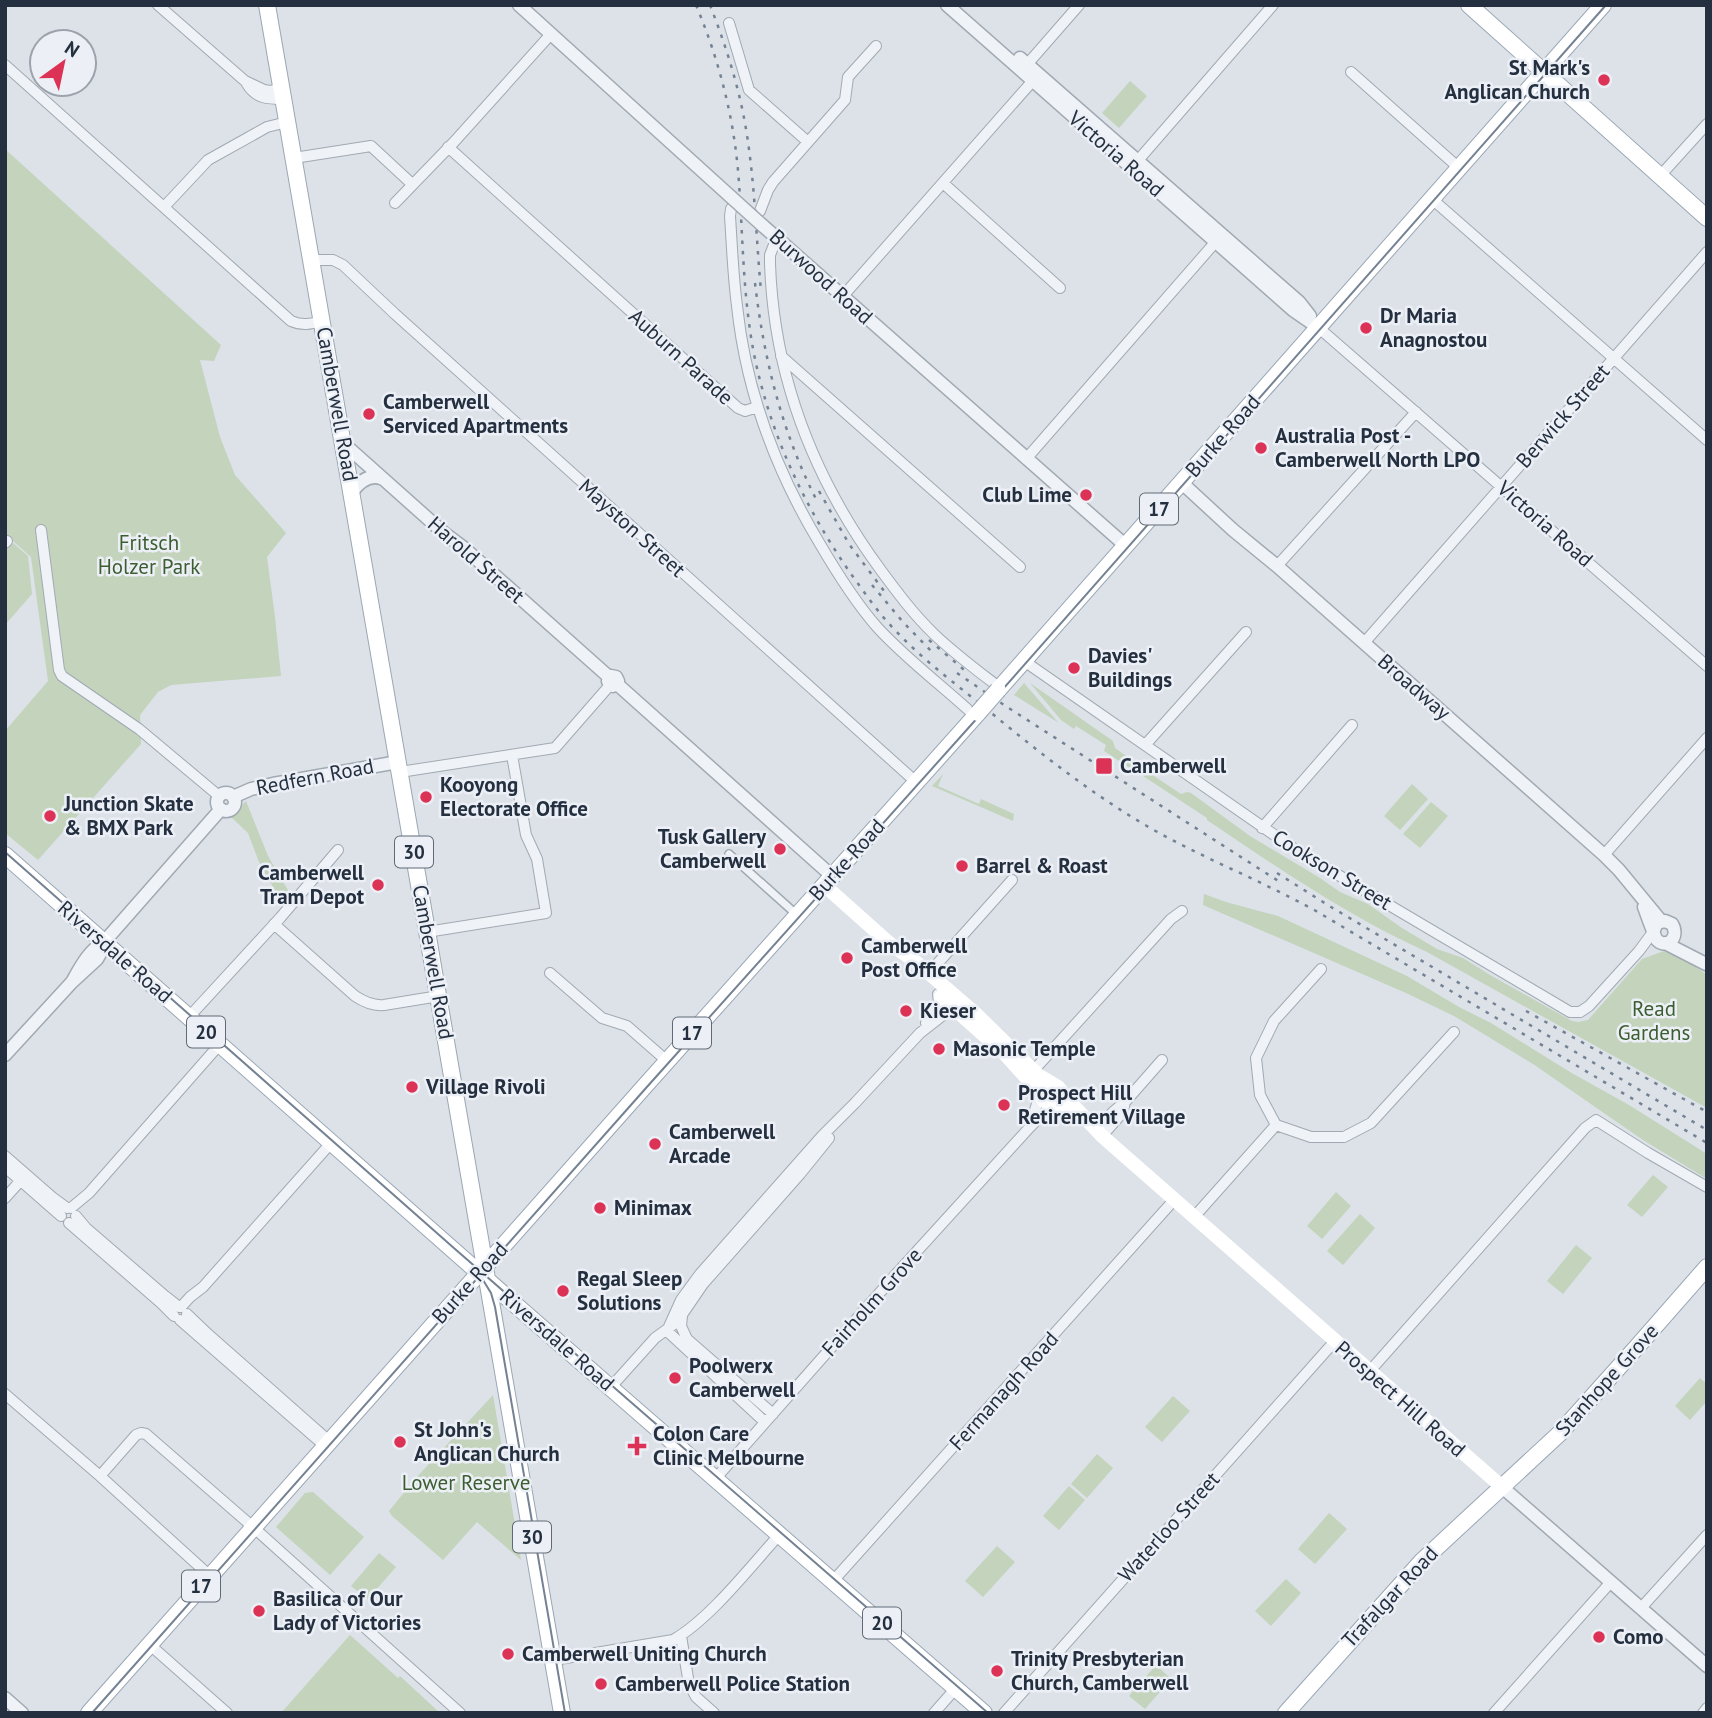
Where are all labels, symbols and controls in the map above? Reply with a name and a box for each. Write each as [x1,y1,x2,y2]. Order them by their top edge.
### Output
north arrow [28,28,98,98]
text: N [60,35,84,62]
place label: St Mark's Anglican Church [1444,54,1590,105]
marker: St Mark's Anglican Church [1596,72,1612,88]
street label: Victoria Road [1062,104,1170,203]
street label: Burwood Road [764,223,879,330]
place label: Dr Maria Anagnostou [1380,302,1487,353]
street label: Auburn Parade [623,303,739,411]
marker: Dr Maria Anagnostou [1358,320,1374,336]
street label: Camberwell Road [311,325,364,483]
street label: Berwick Street [1510,358,1615,473]
place label: Camberwell Serviced Apartments [383,388,568,439]
street label: Burke Road [1179,389,1266,483]
marker: Camberwell Serviced Apartments [361,406,377,422]
place label: Australia Post - Camberwell North LPO [1275,422,1480,473]
marker: Australia Post - Camberwell North LPO [1253,440,1269,456]
street label: Mayston Street [573,473,691,583]
street label: Victoria Road [1491,474,1599,573]
place label: Club Lime [982,481,1072,508]
marker: Club Lime [1078,487,1094,503]
road number: 17 [1140,494,1178,524]
street label: Harold Street [422,510,530,609]
park label: Fritsch Holzer Park [98,529,200,580]
place label: Davies' Buildings [1088,642,1172,693]
street label: Broadway [1372,648,1457,726]
marker: Davies' Buildings [1066,660,1082,676]
street label: Redfern Road [254,752,376,801]
place label: Camberwell [1120,752,1227,779]
marker: Camberwell [1094,756,1114,776]
place label: Kooyong Electorate Office [440,771,588,822]
marker: Kooyong Electorate Office [418,789,434,805]
place label: Junction Skate & BMX Park [63,790,194,841]
marker: Junction Skate & BMX Park [42,808,58,824]
street label: Burke Road [803,813,891,906]
place label: Tusk Gallery Camberwell [658,823,767,874]
street label: Cookson Street [1268,823,1397,916]
road number: 30 [395,836,433,867]
marker: Tusk Gallery Camberwell [772,841,788,857]
place label: Barrel & Roast [976,852,1108,879]
marker: Barrel & Roast [954,858,970,874]
place label: Camberwell Tram Depot [258,859,365,910]
marker: Camberwell Tram Depot [370,877,386,893]
street label: Camberwell Road [407,883,460,1041]
street label: Riversdale Road [52,894,178,1009]
place label: Camberwell Post Office [861,932,968,983]
marker: Camberwell Post Office [839,950,855,966]
park label: Read Gardens [1618,995,1690,1046]
place label: Kieser [920,997,977,1024]
marker: Kieser [898,1003,914,1019]
road number: 20 [187,1016,225,1048]
road number: 17 [673,1018,711,1049]
place label: Masonic Temple [953,1035,1096,1062]
marker: Masonic Temple [931,1041,947,1057]
place label: Village Rivoli [425,1073,546,1100]
marker: Village Rivoli [404,1079,420,1095]
place label: Prospect Hill Retirement Village [1018,1079,1185,1130]
marker: Prospect Hill Retirement Village [996,1097,1012,1113]
place label: Camberwell Arcade [669,1118,776,1169]
marker: Camberwell Arcade [647,1136,663,1152]
place label: Minimax [614,1194,692,1221]
marker: Minimax [592,1200,608,1216]
street label: Burke Road [426,1236,514,1329]
street label: Fairholm Grove [816,1242,928,1362]
place label: Regal Sleep Solutions [577,1265,682,1316]
street label: Riversdale Road [494,1282,620,1397]
marker: Regal Sleep Solutions [555,1283,571,1299]
street label: Stanhope Grove [1549,1318,1664,1442]
street label: Fermanagh Road [943,1326,1064,1456]
street label: Prospect Hill Road [1329,1335,1471,1463]
place label: Poolwerx Camberwell [689,1352,796,1403]
marker: Poolwerx Camberwell [667,1370,683,1386]
place label: St John's Anglican Church [414,1416,560,1467]
place label: Colon Care Clinic Melbourne [653,1420,805,1471]
marker: St John's Anglican Church [392,1434,408,1450]
marker: Colon Care Clinic Melbourne [627,1436,647,1456]
street label: Waterloo Street [1112,1466,1225,1588]
park label: Lower Reserve [402,1469,530,1496]
road number: 30 [513,1522,551,1553]
street label: Trafalgar Road [1336,1540,1444,1653]
road number: 17 [182,1570,220,1602]
place label: Basilica of Our Lady of Victories [273,1585,421,1636]
marker: Basilica of Our Lady of Victories [251,1603,267,1619]
road number: 20 [863,1608,901,1638]
place label: Como [1613,1623,1663,1650]
marker: Como [1591,1629,1607,1645]
place label: Camberwell Uniting Church [522,1640,767,1667]
place label: Trinity Presbyterian Church, Camberwell [1011,1645,1189,1696]
marker: Camberwell Uniting Church [500,1646,516,1662]
marker: Trinity Presbyterian Church, Camberwell [989,1663,1005,1679]
place label: Camberwell Police Station [615,1670,850,1697]
marker: Camberwell Police Station [593,1676,609,1692]

